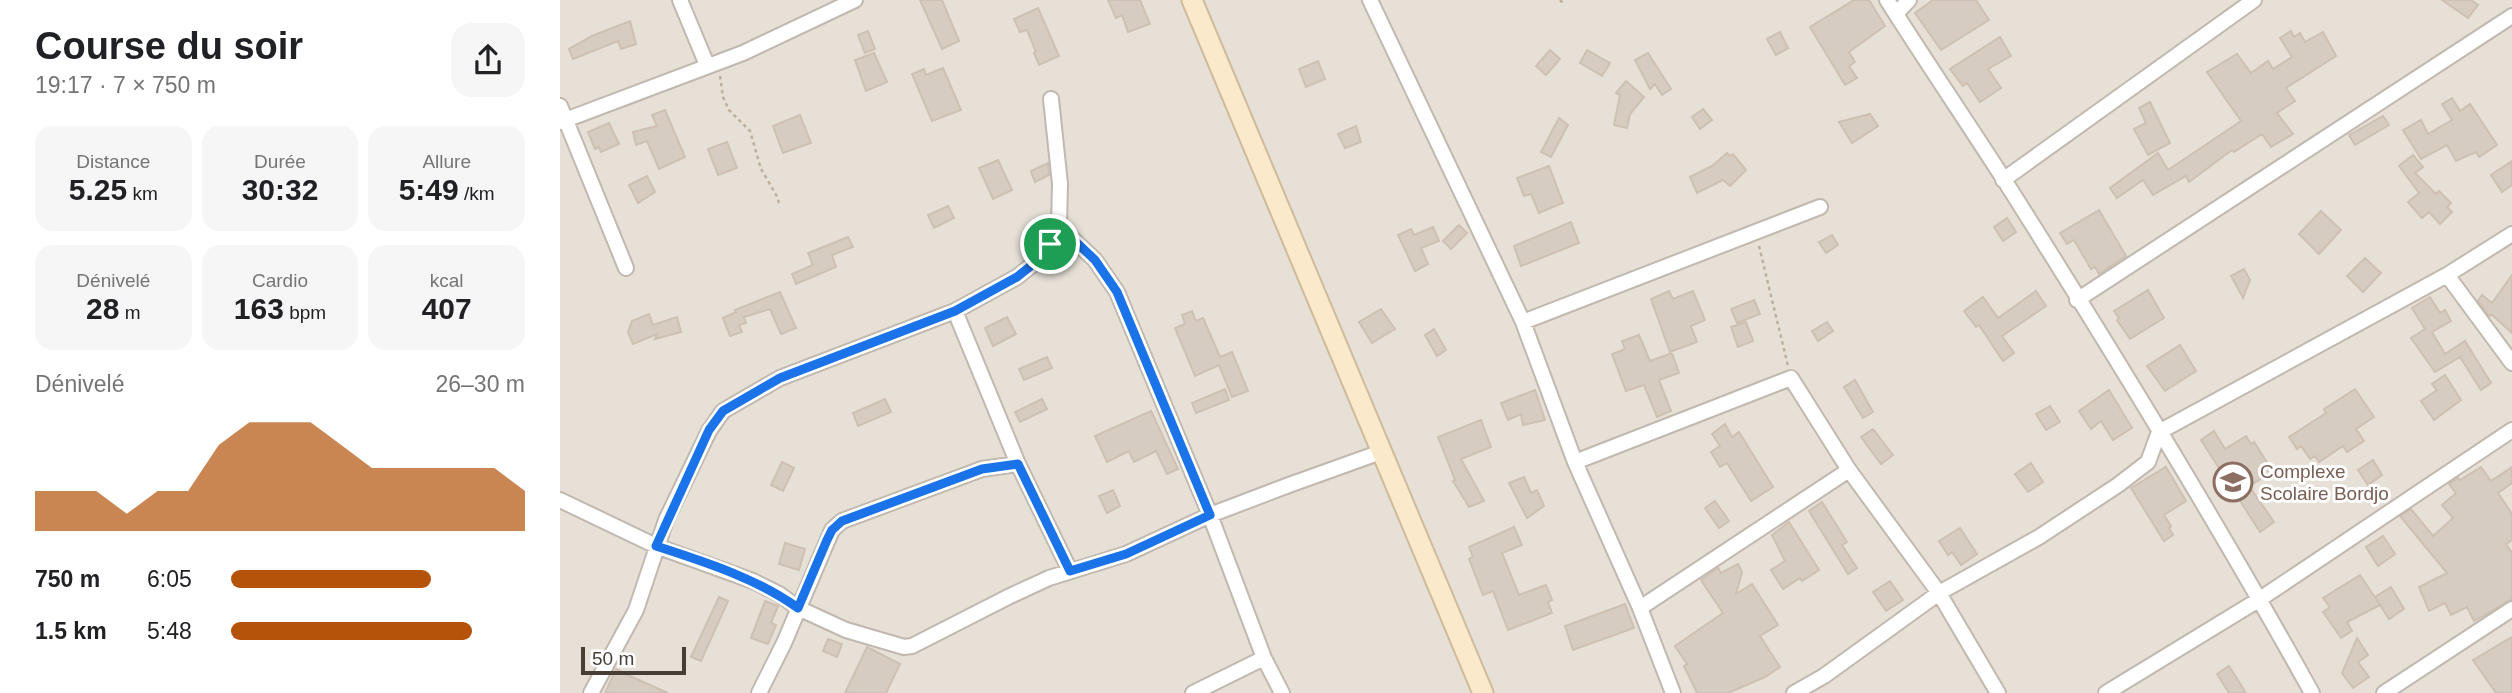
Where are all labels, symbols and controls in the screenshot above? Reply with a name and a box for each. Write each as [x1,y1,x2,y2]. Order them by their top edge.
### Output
button: share [451,23,525,97]
text: Course du soir [35,25,303,67]
text: 19:17 · 7 × 750 m [35,72,216,98]
text: Distance [76,151,150,172]
text: Durée [254,151,306,172]
text: Allure [422,151,471,172]
text: 5.25 [69,173,127,206]
text: 30:32 [242,173,318,206]
text: 5:49 [399,173,459,206]
text: km [127,183,158,204]
text: /km [459,183,495,204]
pin [1020,214,1080,274]
icon: arrive [1031,225,1069,263]
text: Dénivelé [76,270,150,291]
text: Cardio [252,270,308,291]
text: kcal [430,270,464,291]
text: 28 [86,292,119,325]
text: 163 [234,292,284,325]
text: 407 [422,292,472,325]
text: m [119,302,141,323]
text: bpm [284,302,326,323]
text: Dénivelé [35,371,125,397]
text: 26–30 m [435,371,525,397]
school or university icon: Complexe Scolaire Bordjo [2212,461,2254,503]
place label: Complexe Scolaire Bordjo [2260,461,2389,504]
text: 750 m [35,566,100,592]
text: 6:05 [147,566,192,592]
text: 1.5 km [35,618,107,644]
text: 5:48 [147,618,192,644]
scale bar [581,644,686,676]
text: 50 m [592,648,634,669]

